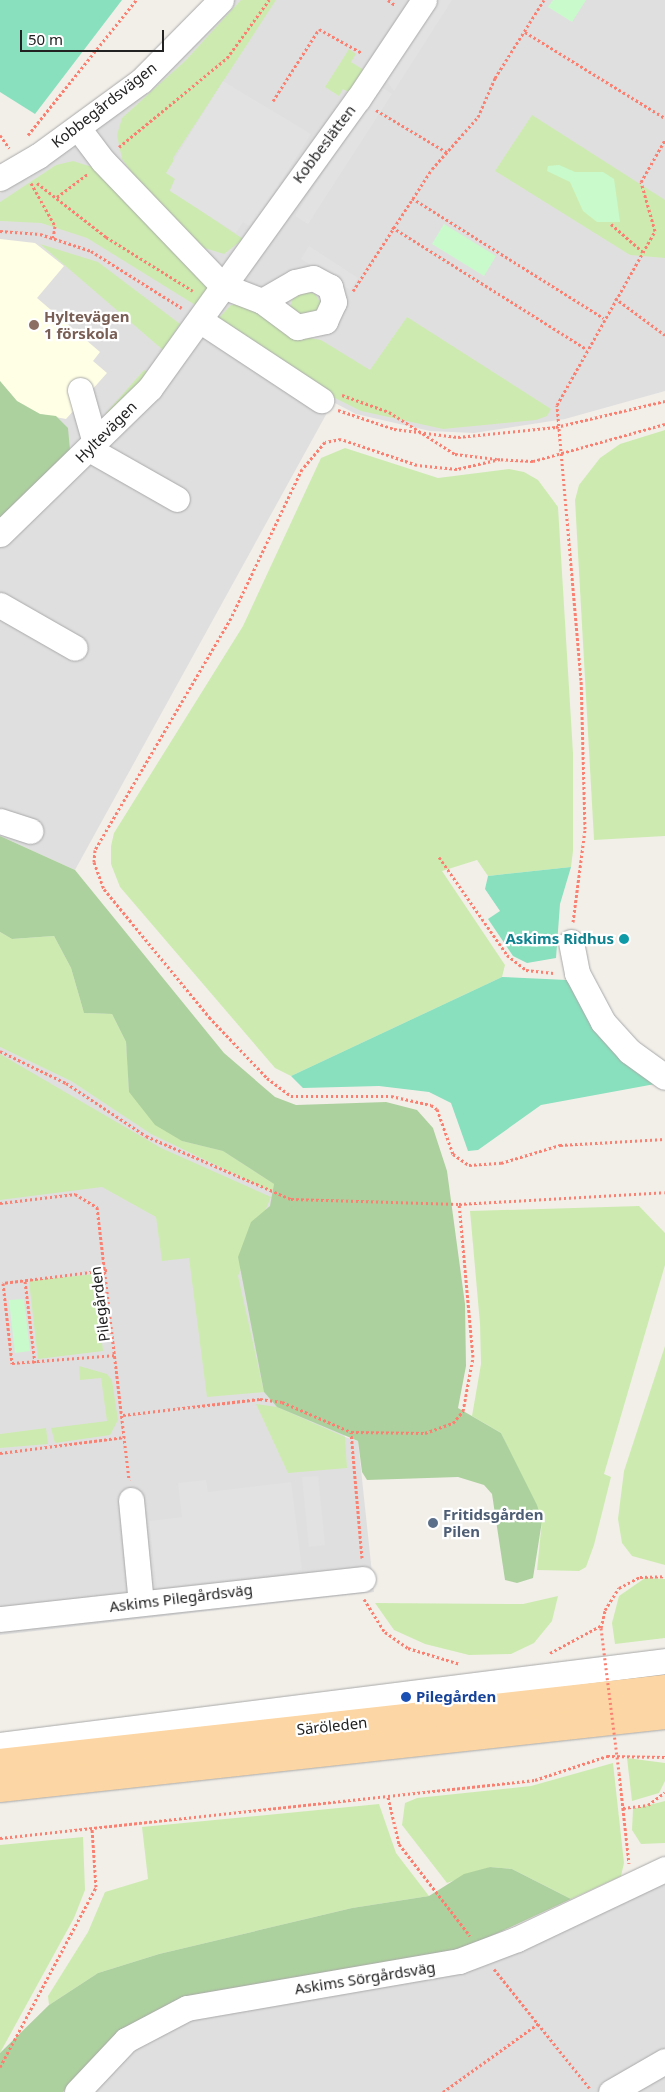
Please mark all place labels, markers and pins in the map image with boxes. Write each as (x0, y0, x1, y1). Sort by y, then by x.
place label: Hyltevägen 1 förskola (44, 307, 129, 342)
marker: Hyltevägen 1 förskola (28, 319, 40, 331)
place label: Askims Ridhus (505, 930, 614, 948)
marker: Askims Ridhus (618, 933, 630, 945)
place label: Fritidsgården Pilen (443, 1505, 543, 1540)
marker: Fritidsgården Pilen (427, 1517, 439, 1529)
place label: Pilegården (416, 1688, 496, 1706)
marker: Pilegården (400, 1691, 412, 1703)

